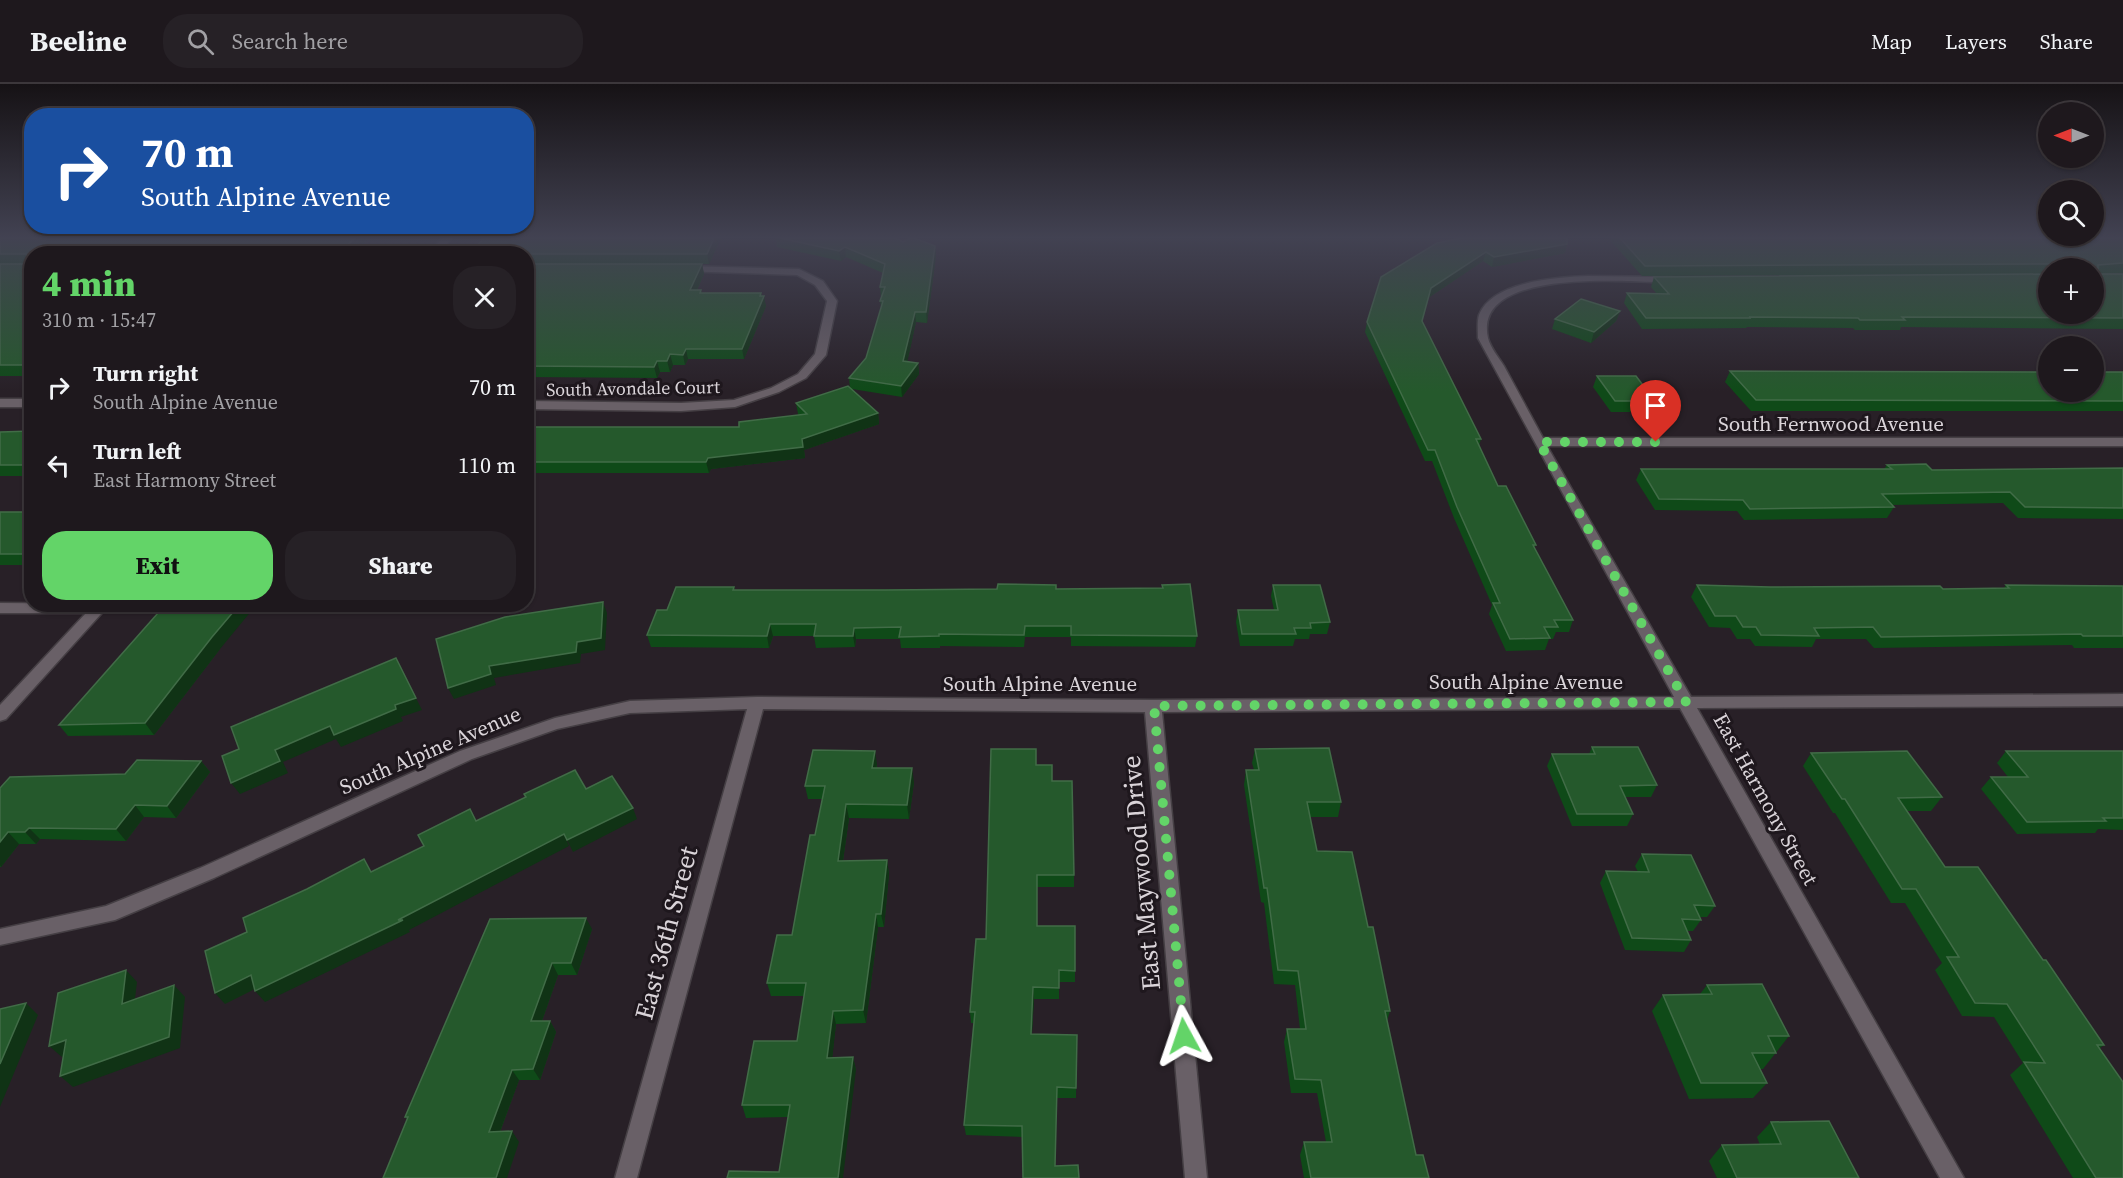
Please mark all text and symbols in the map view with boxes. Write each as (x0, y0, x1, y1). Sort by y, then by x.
search box (163, 14, 583, 68)
text: Beeline (30, 22, 127, 60)
icon: search (184, 25, 217, 58)
text: Search here (232, 26, 348, 56)
text: Map (1871, 27, 1912, 56)
text: Layers (1945, 27, 2007, 56)
text: Share (2040, 27, 2093, 56)
north arrow (2038, 102, 2104, 168)
map controls (2038, 102, 2104, 402)
text: 70 m (141, 123, 234, 181)
icon: right (42, 132, 120, 210)
text: South Alpine Avenue (141, 178, 391, 215)
button: search (2038, 180, 2104, 246)
button: + (2038, 258, 2104, 324)
text: 4 min (42, 259, 136, 308)
button: close (453, 266, 516, 329)
text: 310 m · 15:47 (42, 306, 156, 334)
button: − (2038, 336, 2104, 402)
text: Turn right (93, 358, 198, 388)
icon: right (42, 371, 75, 404)
text: 70 m (469, 372, 516, 402)
street label: South Avondale Court (546, 374, 720, 402)
pin (1630, 380, 1681, 442)
text: South Alpine Avenue (93, 388, 278, 416)
icon: arrive (1639, 389, 1672, 422)
street label: South Fernwood Avenue (1718, 409, 1944, 438)
text: Turn left (93, 436, 181, 466)
icon: left (42, 449, 75, 482)
text: 110 m (458, 450, 516, 480)
text: East Harmony Street (93, 466, 276, 494)
button: Exit (42, 531, 273, 600)
button: Share (285, 531, 516, 600)
street label: South Alpine Avenue (1429, 667, 1623, 696)
street label: South Alpine Avenue (943, 669, 1137, 698)
street label: South Alpine Avenue (335, 699, 525, 801)
street label: East Harmony Street (1707, 708, 1825, 890)
street label: East Maywood Drive (1113, 754, 1169, 992)
street label: East 36th Street (626, 842, 707, 1024)
position arrow (1152, 1004, 1216, 1068)

